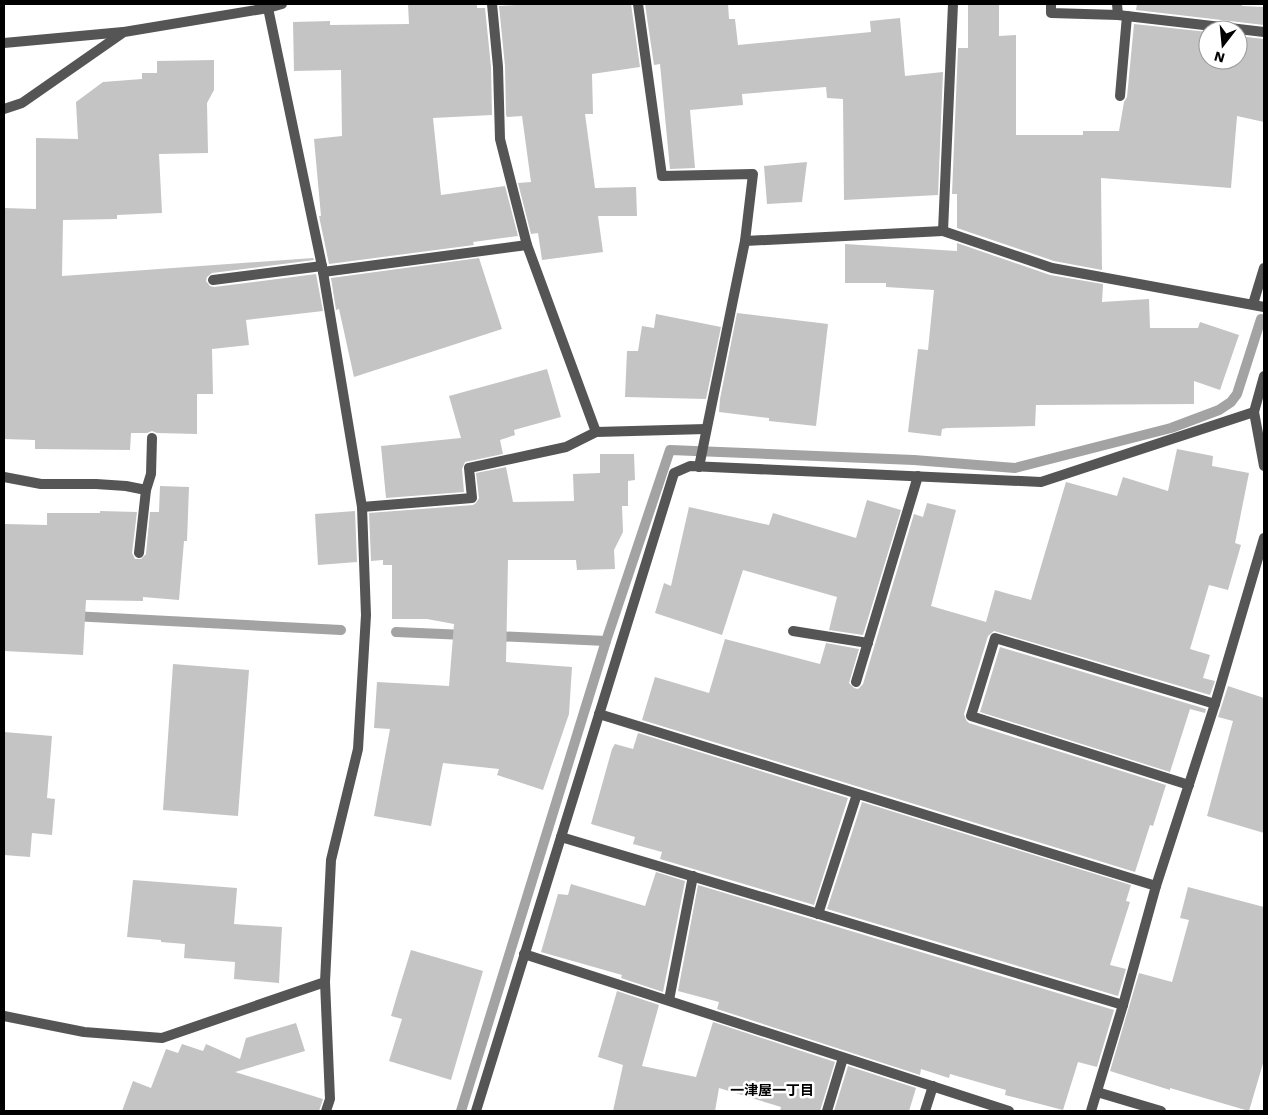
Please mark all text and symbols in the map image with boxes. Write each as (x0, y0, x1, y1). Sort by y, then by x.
north arrow (1198, 20, 1248, 70)
text: N (1212, 48, 1227, 67)
district label: 一津屋一丁目 (730, 1082, 814, 1098)

